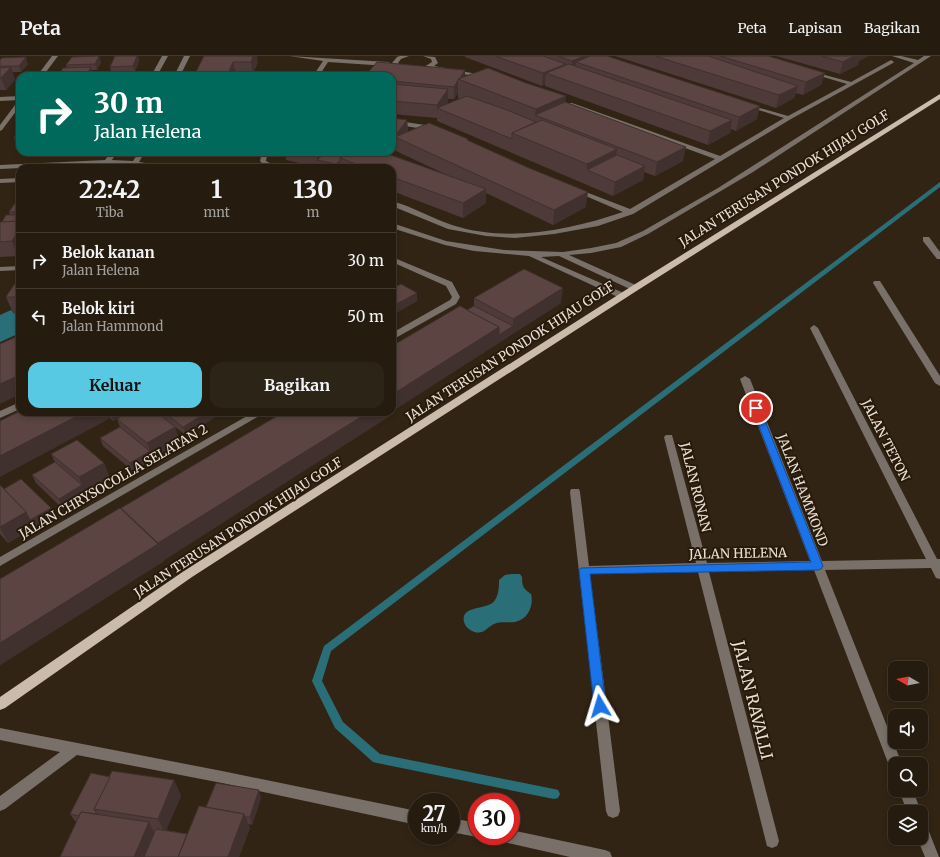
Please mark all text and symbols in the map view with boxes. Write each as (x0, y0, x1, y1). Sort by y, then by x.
text: Peta (20, 16, 61, 40)
text: Peta (737, 19, 767, 37)
text: Lapisan (789, 19, 842, 37)
text: Bagikan (864, 19, 920, 37)
text: 30 m (94, 85, 163, 121)
icon: right (28, 88, 80, 140)
street label: JALAN TERUSAN PONDOK HIJAU GOLF (675, 106, 893, 251)
text: Jalan Helena (94, 120, 201, 143)
text: 22:42 (79, 174, 140, 205)
text: 1 (211, 174, 222, 205)
text: 130 (293, 174, 333, 205)
text: Tiba (96, 204, 124, 221)
text: mnt (203, 204, 230, 221)
text: m (306, 204, 319, 221)
text: Belok kanan (62, 243, 155, 262)
icon: right (28, 250, 50, 272)
text: 30 m (347, 251, 384, 270)
text: Jalan Helena (62, 262, 140, 279)
street label: JALAN TERUSAN PONDOK HIJAU GOLF (402, 278, 618, 426)
text: Belok kiri (62, 299, 135, 318)
icon: left (28, 306, 50, 328)
text: 50 m (347, 307, 384, 326)
text: Jalan Hammond (62, 318, 163, 335)
button: Keluar (28, 362, 202, 408)
button: Bagikan (210, 362, 384, 408)
pin (739, 391, 773, 425)
street label: JALAN TETON (857, 395, 914, 484)
icon: arrive (745, 397, 767, 419)
street label: JALAN CHRYSOCOLLA SELATAN 2 (15, 420, 211, 543)
street label: JALAN HAMMOND (773, 431, 832, 549)
street label: JALAN RONAN (676, 440, 715, 534)
street label: JALAN TERUSAN PONDOK HIJAU GOLF (130, 454, 346, 602)
street label: JALAN HELENA (688, 544, 788, 563)
street label: JALAN RAVALLI (728, 638, 777, 762)
north arrow (888, 661, 928, 701)
map controls (888, 661, 928, 845)
position arrow (579, 685, 621, 727)
button: sound (888, 709, 928, 749)
button: search (888, 757, 928, 797)
speed limit sign: 30 (468, 793, 520, 845)
text: 27 (422, 801, 446, 826)
button: layers (888, 805, 928, 845)
text: km/h (421, 822, 447, 835)

